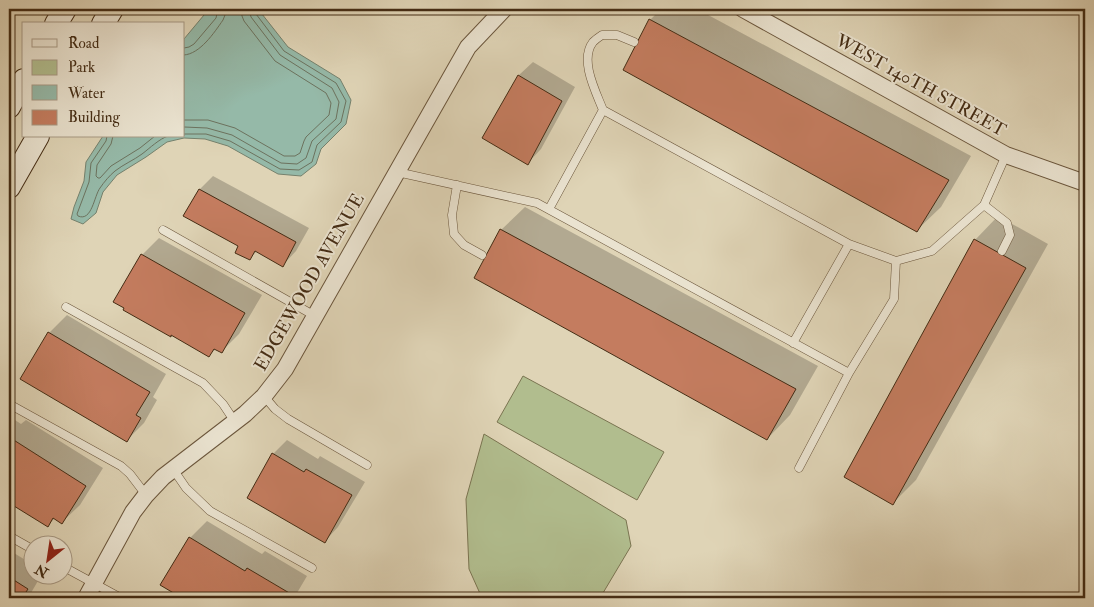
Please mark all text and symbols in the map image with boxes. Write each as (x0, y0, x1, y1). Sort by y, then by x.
legend (22, 22, 185, 138)
street label: WEST 140TH STREET (831, 29, 1011, 142)
text: Road (68, 34, 100, 53)
text: Park (68, 58, 95, 77)
text: Water (67, 84, 105, 103)
text: Building (68, 108, 120, 127)
street label: EDGEWOOD AVENUE (249, 189, 370, 375)
north arrow (22, 534, 72, 584)
text: N (32, 560, 52, 582)

